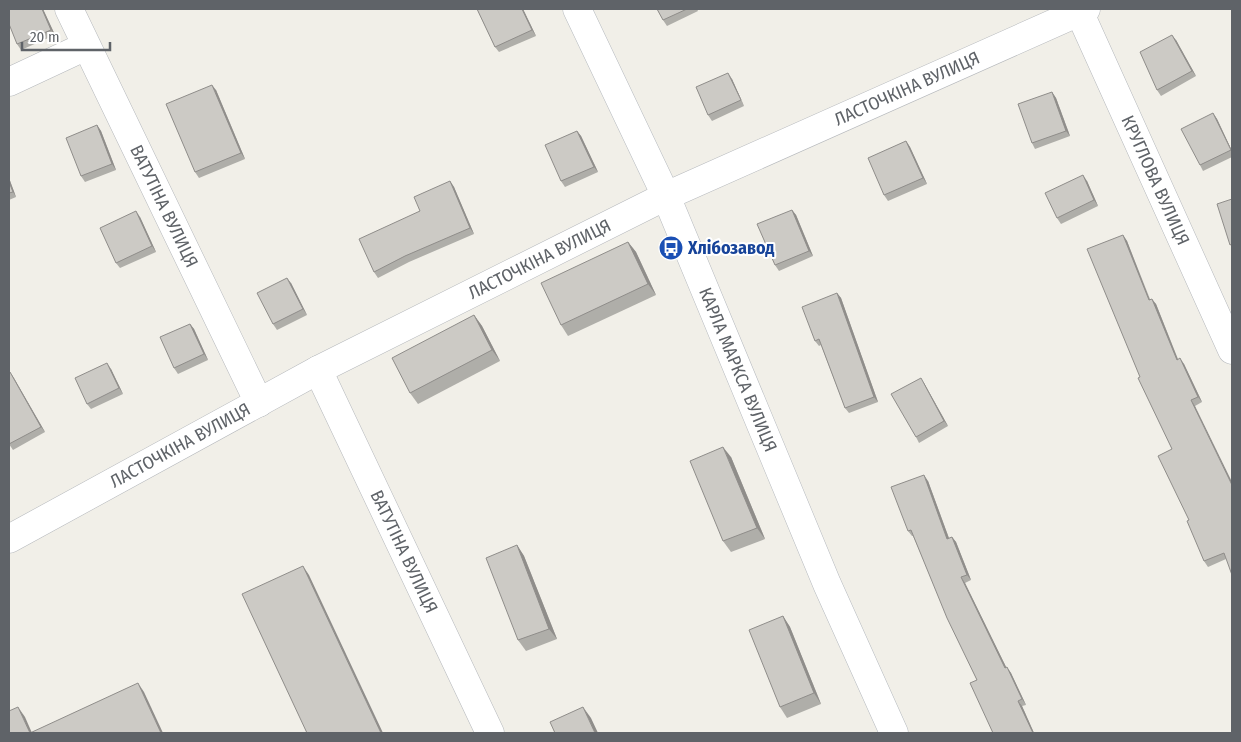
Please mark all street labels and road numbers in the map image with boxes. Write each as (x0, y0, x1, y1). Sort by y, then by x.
street label: ЛАСТОЧКІНА ВУЛИЦЯ (831, 47, 983, 131)
street label: КРУГЛОВА ВУЛИЦЯ (1117, 112, 1194, 249)
street label: ВАТУТІНА ВУЛИЦЯ (125, 141, 203, 271)
street label: ЛАСТОЧКІНА ВУЛИЦЯ (465, 214, 615, 304)
street label: КАРЛА МАРКСА ВУЛИЦЯ (694, 284, 782, 455)
street label: ЛАСТОЧКІНА ВУЛИЦЯ (106, 398, 254, 493)
street label: ВАТУТІНА ВУЛИЦЯ (366, 487, 443, 617)

